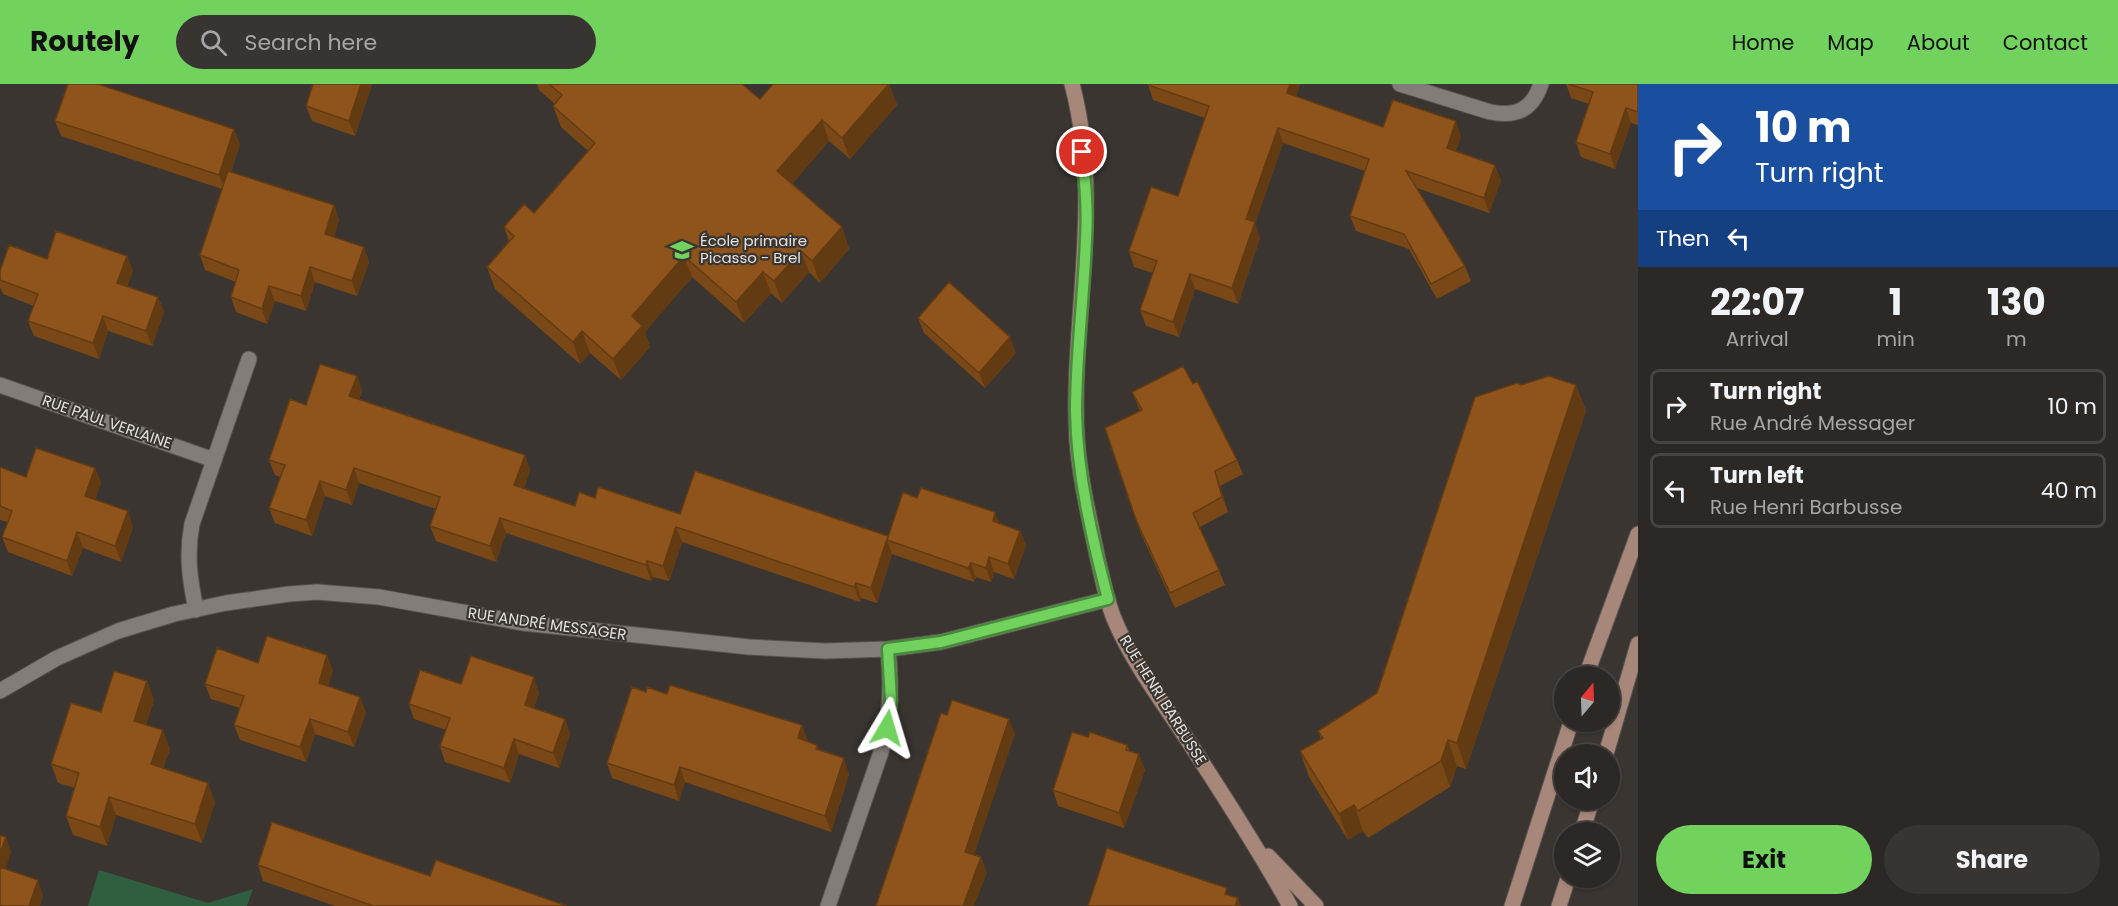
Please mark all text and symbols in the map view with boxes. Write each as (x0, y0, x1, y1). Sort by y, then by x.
search box (176, 15, 596, 69)
text: Routely (30, 22, 140, 61)
icon: search (197, 26, 230, 59)
text: Search here (245, 27, 377, 58)
text: Home (1732, 28, 1794, 57)
text: Map (1827, 28, 1874, 57)
text: About (1907, 28, 1970, 57)
text: Contact (2003, 28, 2088, 57)
text: 10 m (1755, 98, 1852, 157)
icon: right (1656, 108, 1734, 186)
pin (1056, 126, 1107, 177)
icon: arrive (1065, 135, 1098, 168)
text: Turn right (1755, 154, 1884, 191)
icon: left (1722, 222, 1755, 255)
text: Then (1656, 223, 1710, 254)
place label: École primaire Picasso - Brel (700, 230, 807, 268)
school or university icon: École primaire Picasso - Brel (669, 237, 695, 263)
text: 22:07 (1710, 277, 1804, 328)
text: 1 (1889, 277, 1902, 328)
text: 130 (1987, 277, 2046, 328)
text: Arrival (1726, 325, 1789, 353)
text: min (1876, 325, 1915, 353)
text: m (2006, 325, 2027, 353)
text: Turn right (1710, 376, 1821, 407)
street label: RUE PAUL VERLAINE (40, 389, 175, 454)
icon: right (1659, 390, 1692, 423)
text: 10 m (2048, 391, 2097, 422)
text: Rue André Messager (1710, 409, 1915, 437)
text: Turn left (1710, 460, 1804, 491)
icon: left (1659, 474, 1692, 507)
text: 40 m (2041, 475, 2097, 506)
text: Rue Henri Barbusse (1710, 493, 1902, 521)
street label: RUE ANDRÉ MESSAGER (466, 602, 628, 645)
street label: RUE HENRI BARBUSSE (1115, 631, 1212, 769)
north arrow (1554, 666, 1620, 732)
map controls (1554, 666, 1620, 888)
position arrow (855, 696, 919, 760)
button: sound (1554, 744, 1620, 810)
button: layers (1554, 822, 1620, 888)
button: Exit (1656, 825, 1872, 894)
button: Share (1884, 825, 2100, 894)

